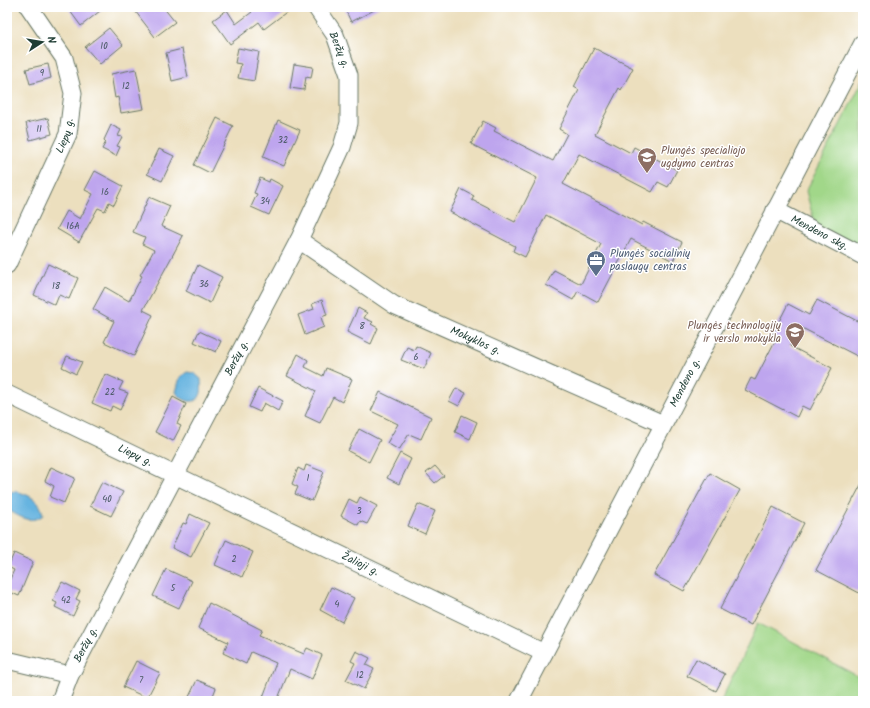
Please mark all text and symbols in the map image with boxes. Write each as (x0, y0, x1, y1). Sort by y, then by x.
north arrow (22, 22, 62, 62)
street label: Beržų g. (324, 29, 354, 71)
text: N (41, 35, 60, 45)
house number: 10 (100, 39, 108, 54)
house number: 9 (40, 66, 45, 81)
house number: 12 (122, 79, 130, 94)
street label: Liepų g. (51, 117, 79, 157)
house number: 11 (36, 122, 42, 137)
house number: 32 (278, 133, 288, 148)
place label: Plungės specialiojo ugdymo centras (661, 142, 746, 173)
school or university icon: Plungės specialiojo ugdymo centras (636, 146, 658, 174)
house number: 16 (101, 185, 109, 200)
house number: 34 (260, 194, 270, 209)
street label: Mendeno skg. (787, 211, 851, 256)
house number: 16A (66, 219, 80, 234)
place label: Plungės socialinių paslaugų centras (609, 245, 691, 276)
office icon: Plungės socialinių paslaugų centras (585, 249, 607, 277)
house number: 36 (199, 277, 209, 292)
house number: 18 (52, 279, 61, 294)
place label: Plungės technologijų ir verslo mokykla (688, 317, 782, 348)
house number: 8 (359, 319, 365, 334)
school or university icon: Plungės technologijų ir verslo mokykla (784, 321, 806, 349)
street label: Mokyklos g. (447, 322, 504, 360)
street label: Beržų g. (220, 337, 254, 379)
house number: 6 (413, 350, 419, 365)
street label: Mendeno g. (665, 355, 706, 411)
house number: 22 (105, 385, 115, 400)
street label: Liepų g. (115, 440, 155, 472)
house number: 1 (307, 471, 310, 486)
house number: 40 (102, 492, 112, 507)
house number: 3 (356, 504, 362, 519)
street label: Žalioji g. (338, 547, 382, 581)
house number: 2 (231, 552, 237, 567)
house number: 5 (171, 581, 177, 596)
house number: 42 (61, 593, 71, 608)
house number: 4 (335, 597, 340, 612)
street label: Beržų g. (69, 624, 103, 666)
house number: 12 (356, 668, 364, 683)
house number: 7 (139, 673, 144, 688)

